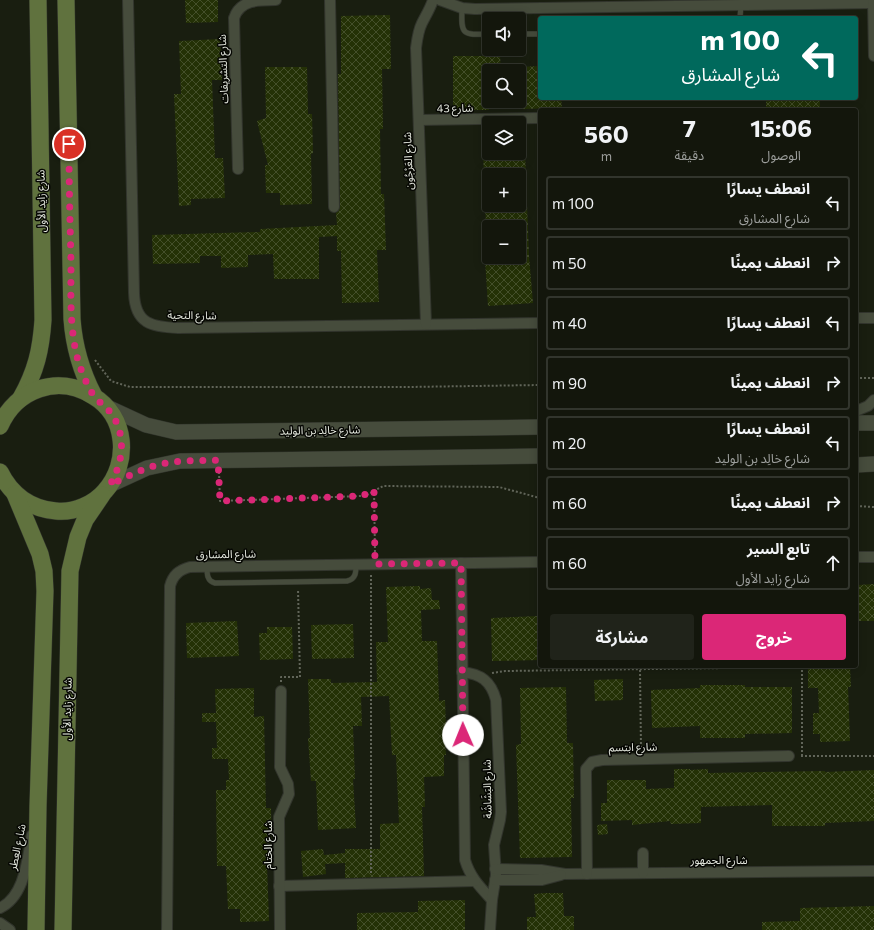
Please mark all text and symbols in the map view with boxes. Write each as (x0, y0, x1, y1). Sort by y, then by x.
map controls (482, 12, 526, 264)
button: sound (482, 12, 526, 56)
text: 100 m (700, 22, 780, 56)
icon: left (794, 32, 846, 84)
street label: شارع التشريفات (215, 34, 232, 104)
text: شارع المشارق (682, 63, 780, 85)
button: search (482, 64, 526, 108)
street label: شارع 43 (437, 101, 474, 116)
text: 7 (683, 113, 696, 142)
text: 15:06 (750, 113, 812, 142)
button: layers (482, 116, 526, 160)
text: 560 (584, 119, 629, 148)
pin (52, 127, 86, 161)
street label: شارع العَرْجُون (400, 131, 417, 190)
icon: arrive (58, 133, 80, 155)
text: دقيقة (675, 147, 704, 163)
text: الوصول (761, 147, 801, 163)
text: m (601, 148, 612, 164)
button: + (482, 168, 526, 212)
street label: شارع زايد الأول (33, 169, 50, 233)
text: انعطف يسارًا (727, 179, 810, 197)
icon: left (822, 192, 844, 214)
text: 100 m (552, 194, 594, 212)
text: شارع المشارق (739, 210, 810, 226)
button: − (482, 220, 526, 264)
icon: right (822, 252, 844, 274)
text: انعطف يمينًا (730, 253, 810, 271)
text: 50 m (552, 254, 586, 272)
street label: شارع التحية (167, 308, 217, 323)
icon: left (822, 312, 844, 334)
text: انعطف يسارًا (727, 313, 810, 331)
text: 40 m (552, 314, 587, 332)
icon: right (822, 372, 844, 394)
text: انعطف يمينًا (730, 373, 810, 391)
text: 90 m (552, 374, 587, 392)
text: انعطف يسارًا (727, 419, 810, 437)
street label: شارع خالِد بن الوليد (280, 422, 361, 439)
icon: left (822, 432, 844, 454)
text: 20 m (552, 434, 586, 452)
text: شارع خالِد بن الوليد (715, 450, 810, 466)
icon: right (822, 492, 844, 514)
text: انعطف يمينًا (730, 493, 810, 511)
text: 60 m (552, 494, 587, 512)
text: تابع السير (747, 539, 810, 557)
street label: شارع المشارق (196, 546, 257, 563)
icon: ahead (822, 552, 844, 574)
text: 60 m (552, 554, 587, 572)
text: شارع زايد الأول (736, 570, 810, 586)
button: مشاركة (550, 614, 694, 660)
button: خروج (702, 614, 846, 660)
street label: شارع زايد الأول (59, 677, 76, 741)
position arrow (442, 714, 484, 756)
street label: شارع ابتسم (608, 740, 658, 756)
street label: شارع البَشَاشَة (479, 759, 496, 819)
street label: شارع الختام (261, 820, 276, 869)
street label: شارع العِطر (5, 822, 30, 873)
street label: شارع الجمهور (689, 853, 748, 868)

